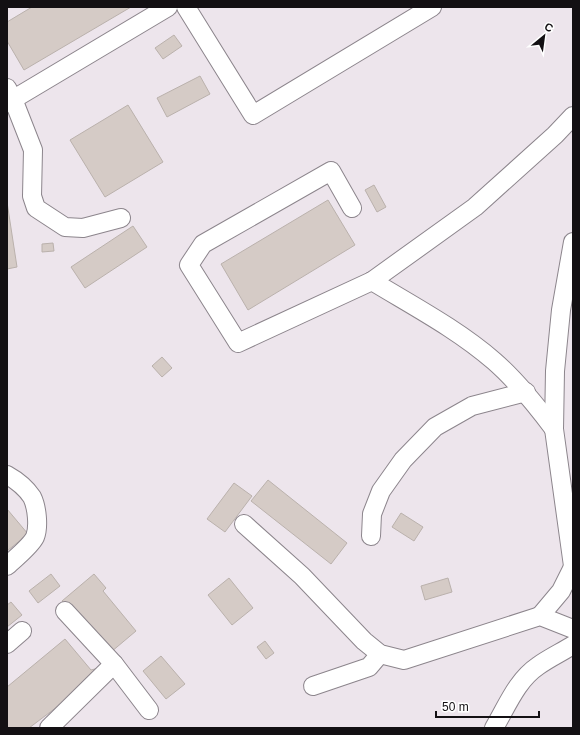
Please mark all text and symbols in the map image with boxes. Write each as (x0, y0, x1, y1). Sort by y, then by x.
north arrow (524, 16, 564, 56)
text: С (542, 20, 555, 34)
scale bar (436, 693, 539, 719)
text: 50 m (442, 700, 469, 714)

